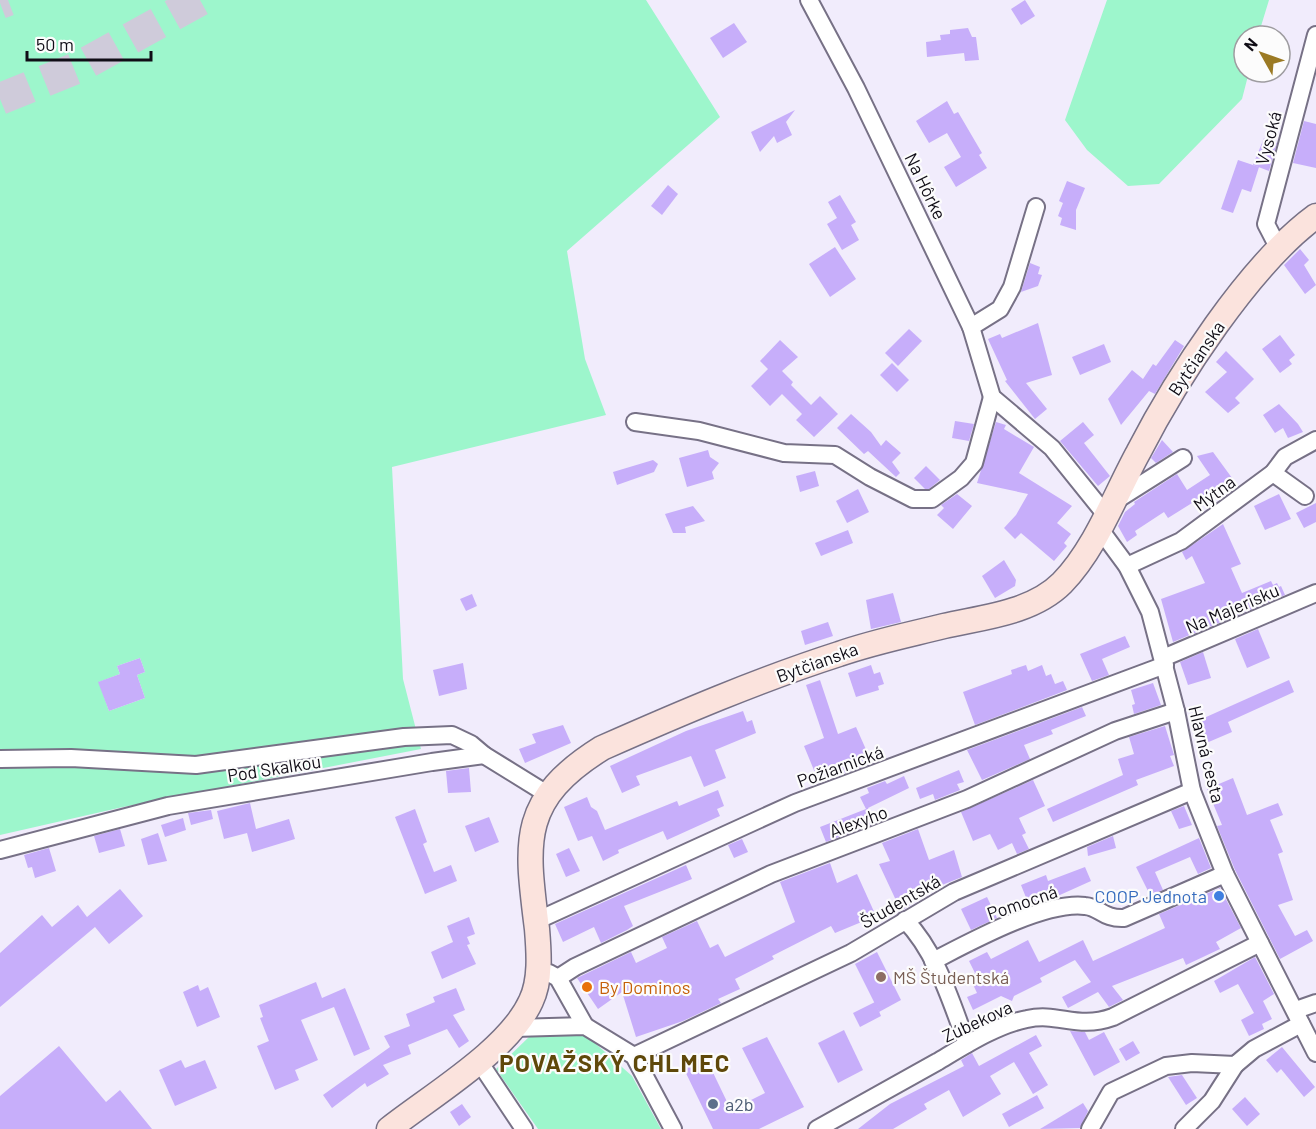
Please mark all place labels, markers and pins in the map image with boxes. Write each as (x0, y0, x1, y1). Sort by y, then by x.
place label: COOP Jednota (1095, 885, 1207, 907)
marker: COOP Jednota (1212, 889, 1226, 903)
place label: MŠ Študentská (893, 966, 1009, 988)
marker: MŠ Študentská (874, 970, 888, 984)
place label: By Dominos (599, 976, 691, 998)
marker: By Dominos (580, 980, 594, 994)
place label: a2b (725, 1093, 754, 1115)
marker: a2b (706, 1097, 720, 1111)

